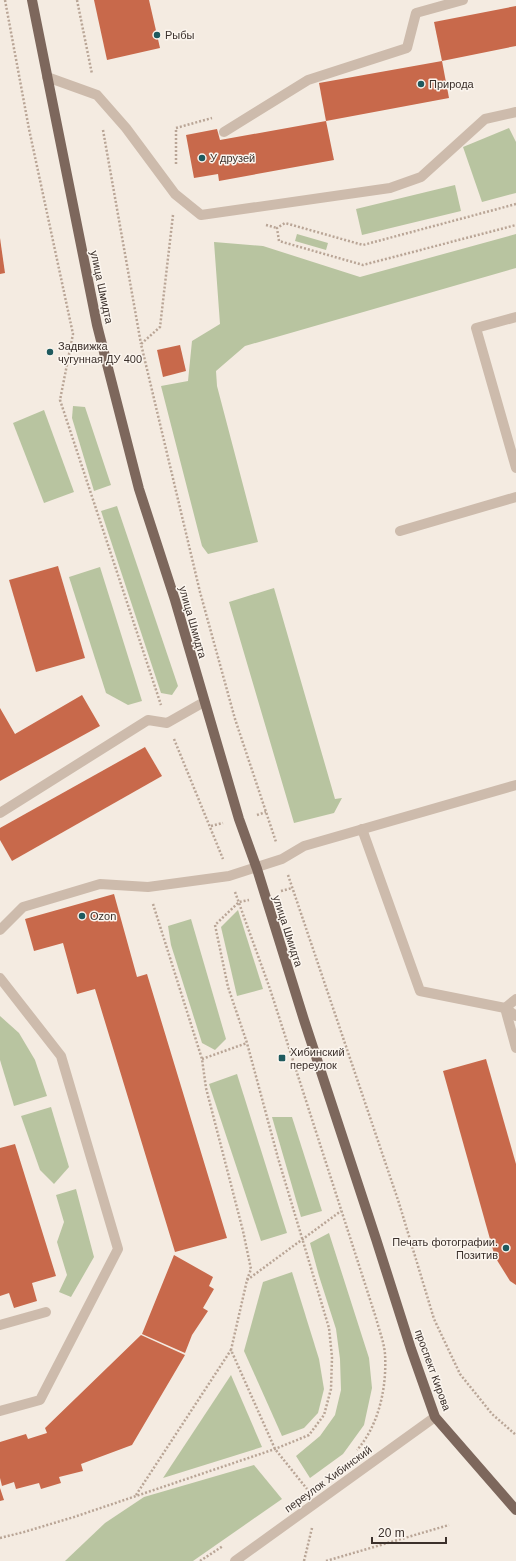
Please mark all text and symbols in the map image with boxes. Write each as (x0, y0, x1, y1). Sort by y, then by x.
place label: Рыбы (165, 29, 195, 41)
marker: Рыбы (152, 30, 162, 40)
place label: Природа (429, 78, 475, 90)
marker: Природа (416, 79, 426, 89)
place label: У друзей (210, 152, 255, 164)
marker: У друзей (197, 153, 207, 163)
street label: улица Шмидта (88, 249, 116, 326)
place label: Задвижка чугунная ДУ 400 (58, 340, 142, 365)
marker: Задвижка чугунная ДУ 400 (45, 347, 55, 357)
street label: улица Шмидта (177, 585, 209, 660)
street label: улица Шмидта (271, 894, 305, 969)
place label: Ozon (90, 910, 116, 922)
marker: Ozon (77, 911, 87, 921)
place label: Хибинский переулок (290, 1046, 345, 1071)
marker: Хибинский переулок (277, 1053, 287, 1063)
place label: Печать фотографии. Позитив (392, 1236, 498, 1261)
marker: Печать фотографии. Позитив (501, 1243, 511, 1253)
street label: проспект Кирова (413, 1328, 454, 1413)
street label: переулок Хибинский (282, 1443, 374, 1515)
scale bar (372, 1519, 446, 1545)
text: 20 m (378, 1526, 405, 1540)

